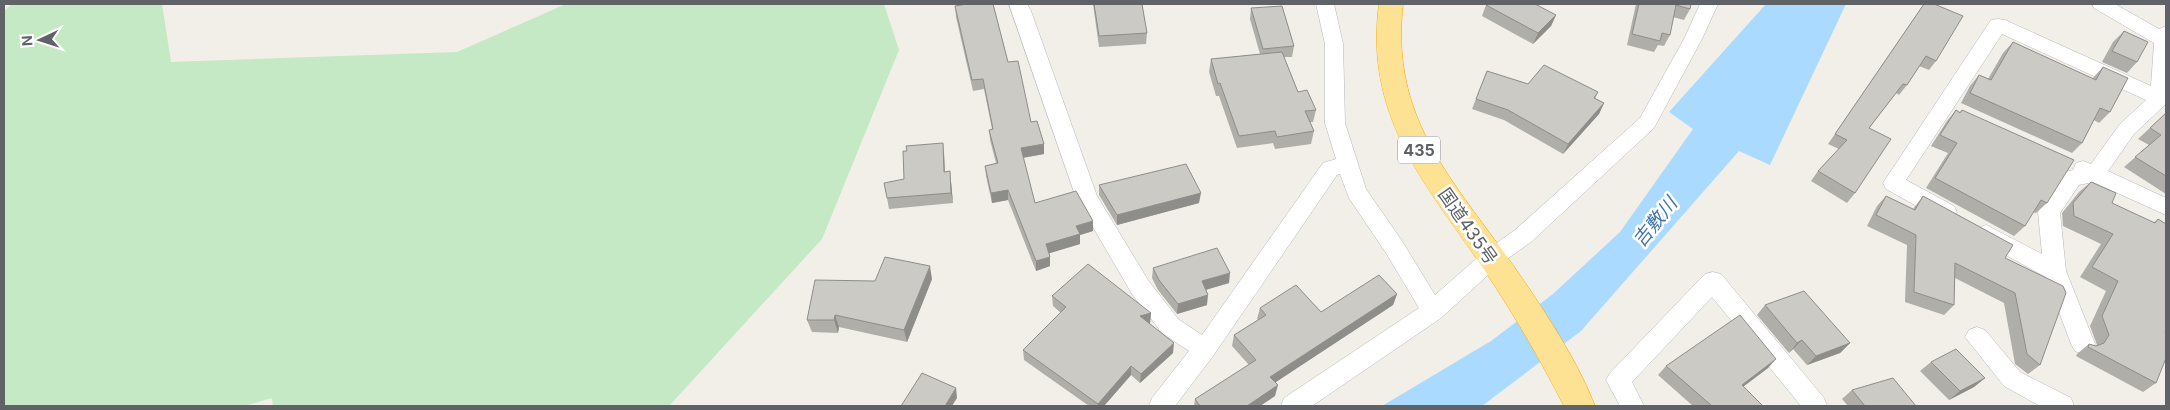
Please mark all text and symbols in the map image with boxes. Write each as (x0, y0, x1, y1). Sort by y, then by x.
north arrow (15, 15, 65, 65)
text: N (18, 35, 35, 47)
road number: 435 (1398, 136, 1440, 164)
street label: 国道435号 (1434, 184, 1502, 268)
water label: 吉敷川 (1628, 191, 1683, 251)

